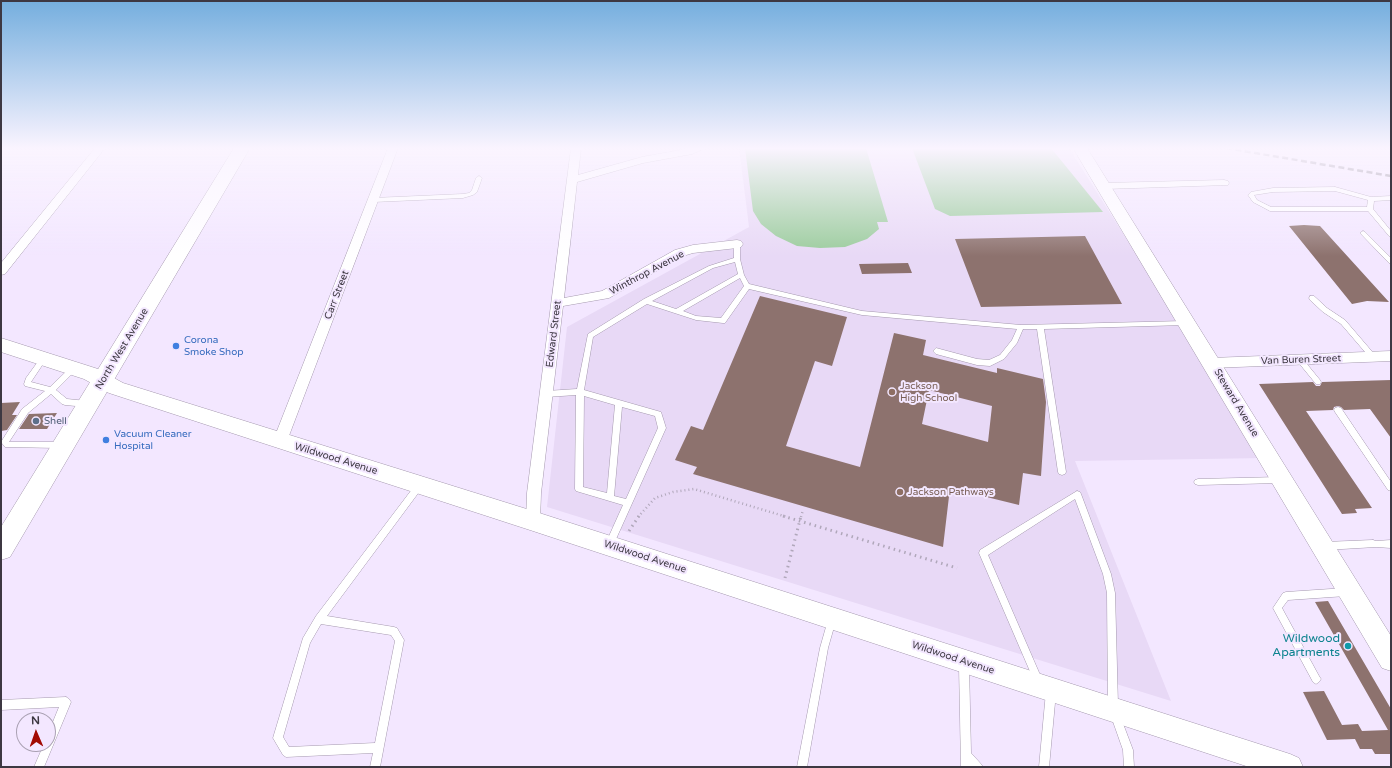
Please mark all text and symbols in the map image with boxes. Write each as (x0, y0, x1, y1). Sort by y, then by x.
street label: Winthrop Avenue (608, 248, 686, 298)
street label: Carr Street (322, 269, 352, 321)
street label: Edward Street (544, 300, 564, 368)
street label: North West Avenue (93, 306, 151, 392)
place label: Corona Smoke Shop (184, 334, 244, 358)
marker: Corona Smoke Shop (171, 341, 181, 351)
street label: Van Buren Street (1261, 353, 1341, 367)
street label: Steward Avenue (1211, 367, 1261, 439)
place label: Jackson High School (900, 380, 957, 404)
marker: Jackson High School (887, 387, 897, 397)
place label: Shell (44, 415, 67, 427)
marker: Shell (31, 416, 41, 426)
place label: Vacuum Cleaner Hospital (114, 428, 192, 452)
marker: Vacuum Cleaner Hospital (101, 435, 111, 445)
street label: Wildwood Avenue (293, 441, 379, 477)
place label: Jackson Pathways (908, 486, 994, 498)
marker: Jackson Pathways (895, 487, 905, 497)
street label: Wildwood Avenue (602, 538, 688, 576)
place label: Wildwood Apartments (1272, 632, 1340, 660)
street label: Wildwood Avenue (910, 639, 996, 677)
marker: Wildwood Apartments (1343, 641, 1353, 651)
north arrow (16, 712, 56, 752)
text: N (31, 714, 40, 727)

